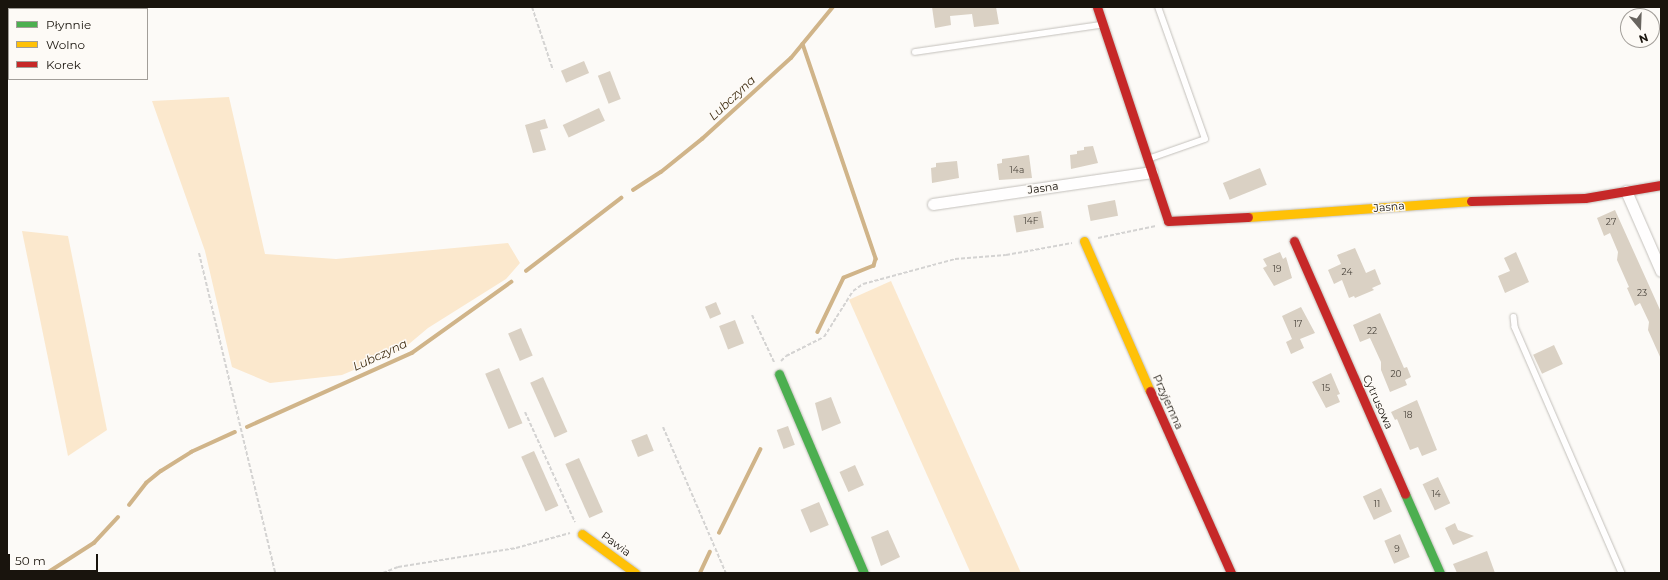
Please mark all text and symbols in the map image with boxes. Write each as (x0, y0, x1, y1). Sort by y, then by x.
legend (8, 8, 148, 80)
north arrow (1620, 8, 1660, 48)
text: Płynnie (46, 17, 91, 32)
text: N (1637, 30, 1650, 46)
text: Wolno (46, 37, 85, 52)
text: Korek (46, 57, 81, 72)
water label: Lubczyna (706, 73, 758, 123)
house number: 14a (1010, 165, 1024, 175)
street label: Jasna (1027, 179, 1059, 197)
street label: Jasna (1373, 199, 1405, 215)
house number: 14F (1024, 216, 1038, 226)
house number: 27 (1606, 217, 1616, 227)
house number: 19 (1273, 264, 1281, 274)
house number: 24 (1342, 267, 1352, 277)
house number: 23 (1637, 288, 1647, 298)
house number: 17 (1294, 319, 1302, 329)
house number: 22 (1367, 326, 1377, 336)
water label: Lubczyna (350, 336, 410, 374)
house number: 20 (1390, 369, 1402, 379)
street label: Przyjemna (1150, 373, 1186, 431)
street label: Cytrusowa (1360, 373, 1396, 431)
house number: 15 (1322, 383, 1330, 393)
house number: 18 (1404, 410, 1412, 420)
house number: 14 (1431, 489, 1441, 499)
house number: 11 (1374, 499, 1380, 509)
street label: Pawia (599, 529, 633, 559)
house number: 9 (1394, 544, 1400, 554)
scale bar (10, 546, 100, 572)
text: 50 m (15, 553, 46, 568)

